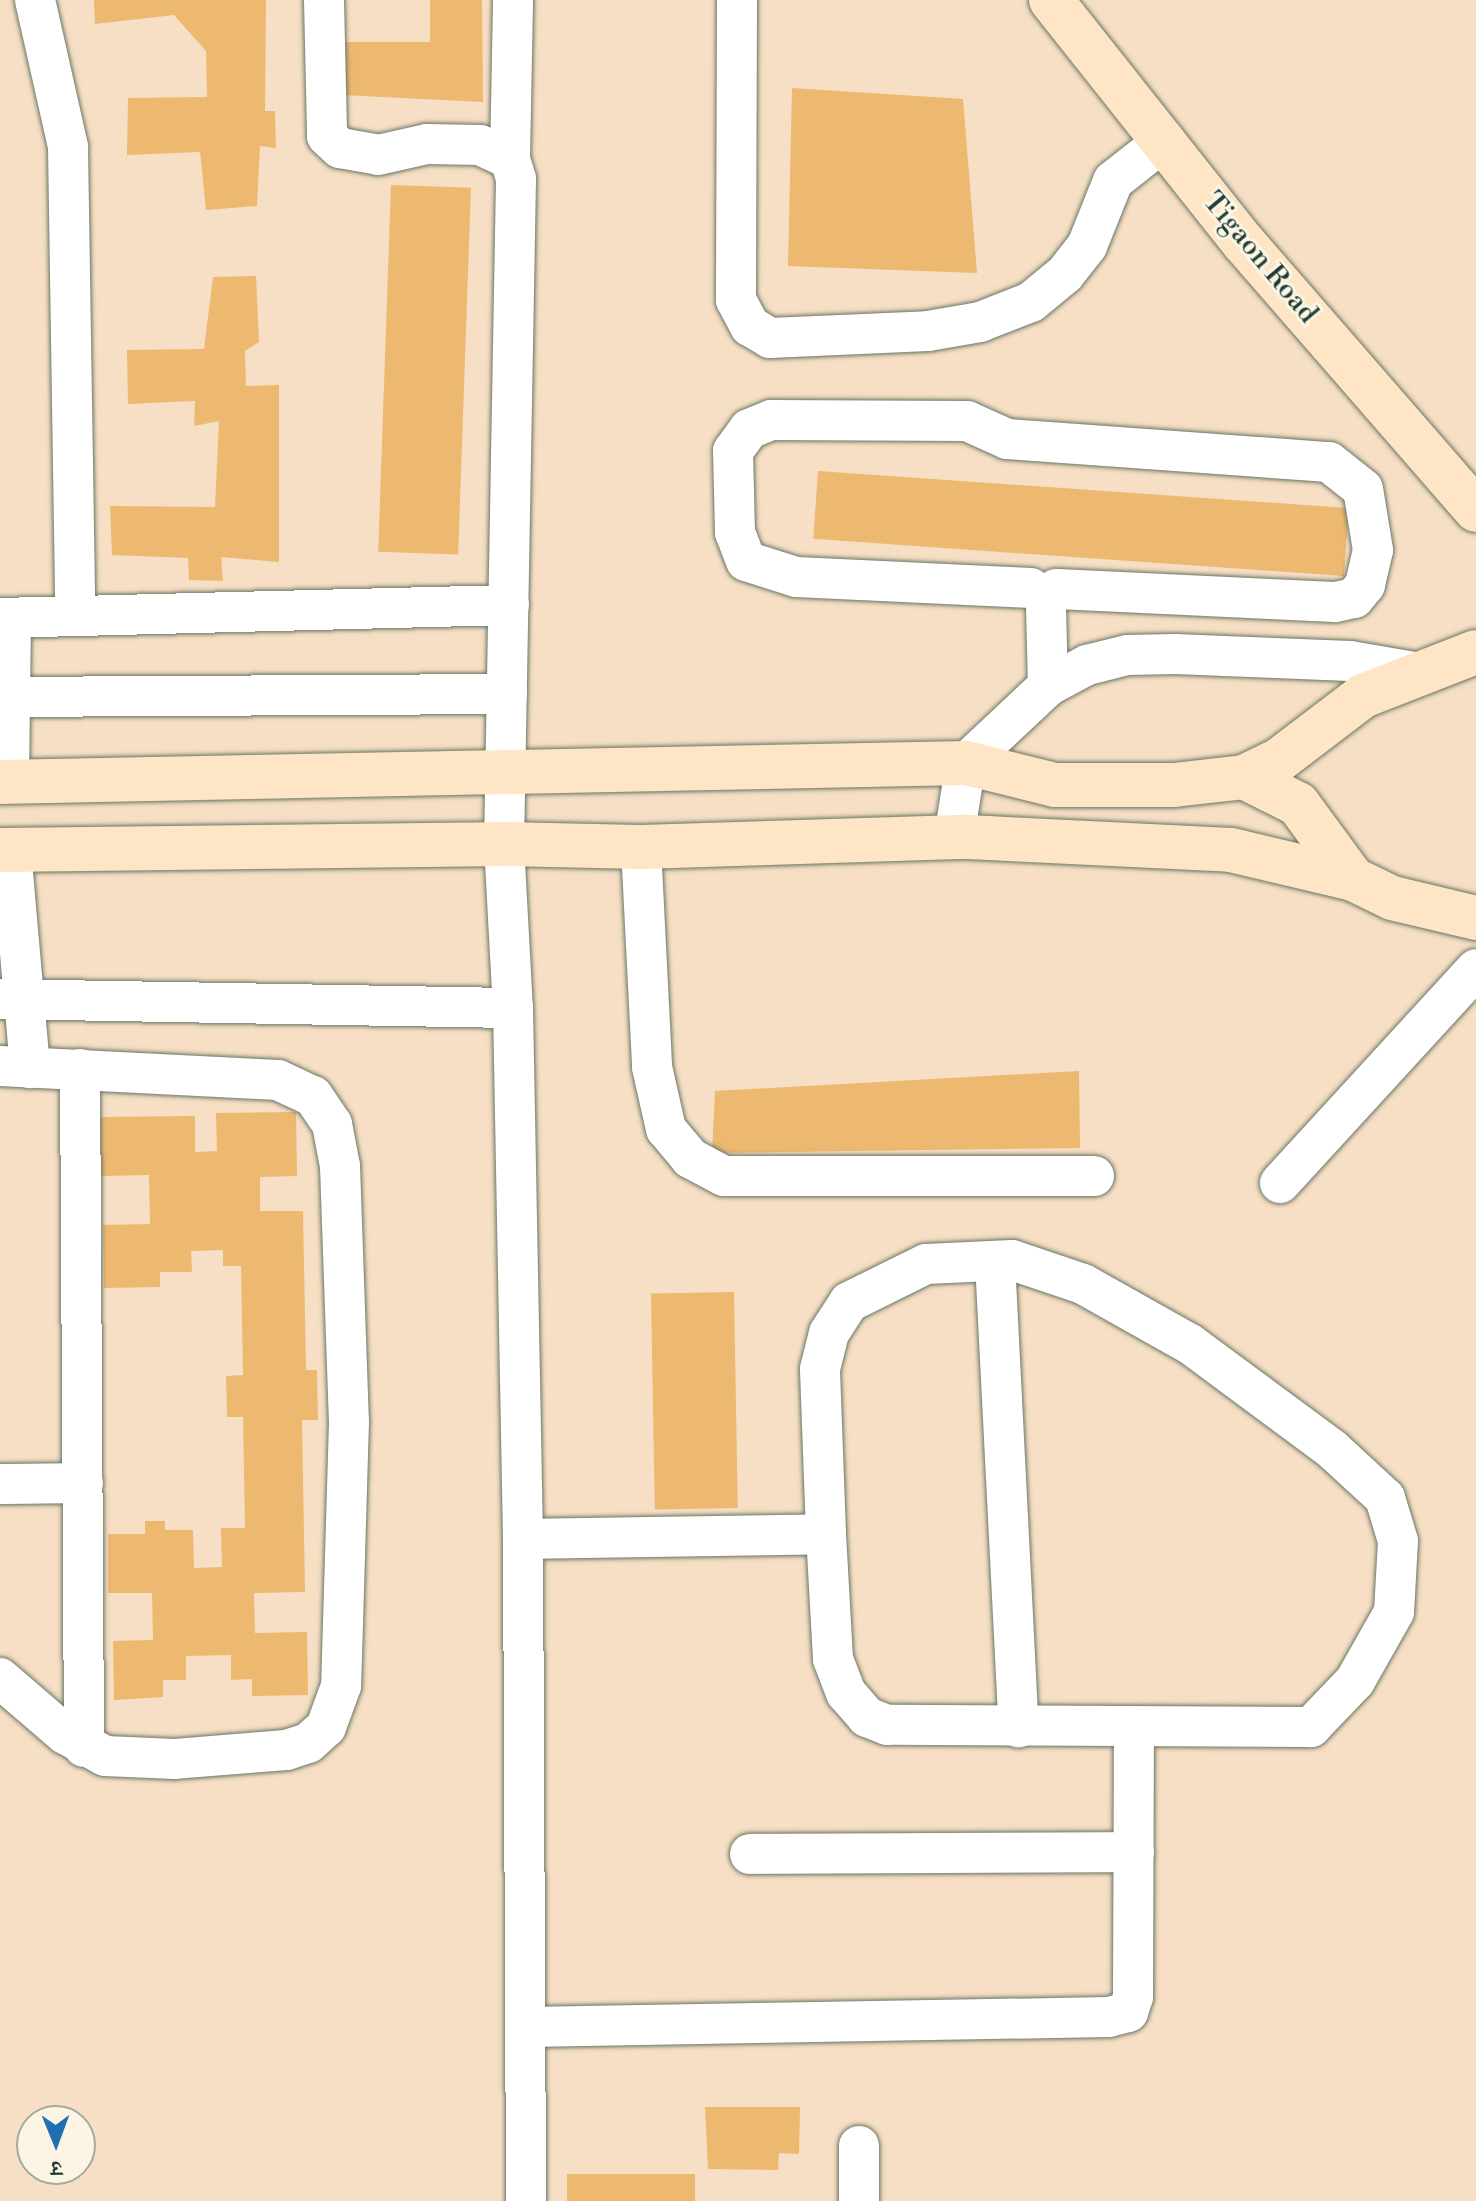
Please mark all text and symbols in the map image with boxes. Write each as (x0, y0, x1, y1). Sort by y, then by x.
street label: Tigaon Road (1196, 186, 1324, 330)
north arrow (16, 2105, 96, 2185)
text: उ (51, 2154, 62, 2181)

